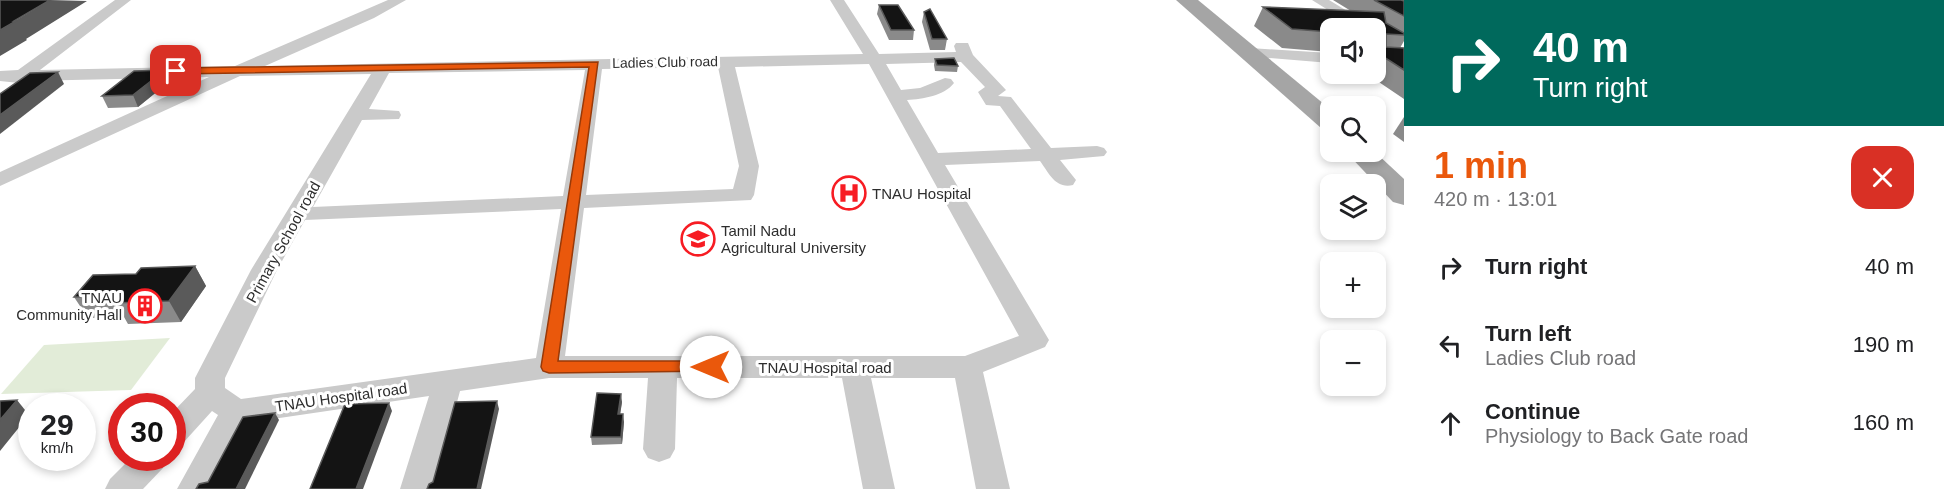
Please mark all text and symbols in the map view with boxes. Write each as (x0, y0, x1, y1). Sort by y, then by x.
map controls (1320, 18, 1386, 396)
button: sound (1320, 18, 1386, 84)
icon: right (1434, 24, 1512, 102)
text: 40 m (1533, 24, 1629, 71)
pin (150, 45, 201, 96)
street label: Ladies Club road (612, 53, 718, 71)
icon: arrive (159, 54, 192, 87)
text: Turn right (1533, 73, 1648, 103)
button: search (1320, 96, 1386, 162)
text: 1 min (1434, 145, 1528, 186)
button: close (1851, 146, 1914, 209)
button: layers (1320, 174, 1386, 240)
hospital icon: TNAU Hospital (831, 175, 867, 211)
street label: Primary School road (243, 178, 323, 306)
place label: TNAU Hospital (872, 185, 971, 202)
text: 420 m · 13:01 (1434, 188, 1557, 210)
school or university icon: Tamil Nadu Agricultural University (680, 221, 716, 257)
place label: Tamil Nadu Agricultural University (721, 222, 867, 256)
icon: right (1434, 251, 1467, 284)
button: + (1320, 252, 1386, 318)
text: Turn right (1485, 254, 1587, 279)
text: 40 m (1865, 254, 1914, 279)
building icon: TNAU Community Hall (127, 288, 163, 324)
place label: TNAU Community Hall (16, 289, 122, 323)
text: Turn left (1485, 321, 1571, 346)
icon: left (1434, 329, 1467, 362)
button: − (1320, 330, 1386, 396)
text: 190 m (1853, 332, 1914, 357)
position arrow (679, 335, 743, 399)
text: Ladies Club road (1485, 347, 1636, 369)
street label: TNAU Hospital road (758, 359, 892, 376)
street label: TNAU Hospital road (274, 379, 408, 415)
speed limit sign: 30 (108, 393, 186, 471)
text: Continue (1485, 399, 1580, 424)
icon: ahead (1434, 407, 1467, 440)
text: 29 (40, 408, 74, 441)
text: 160 m (1853, 410, 1914, 435)
text: Physiology to Back Gate road (1485, 425, 1748, 447)
text: km/h (41, 439, 73, 456)

